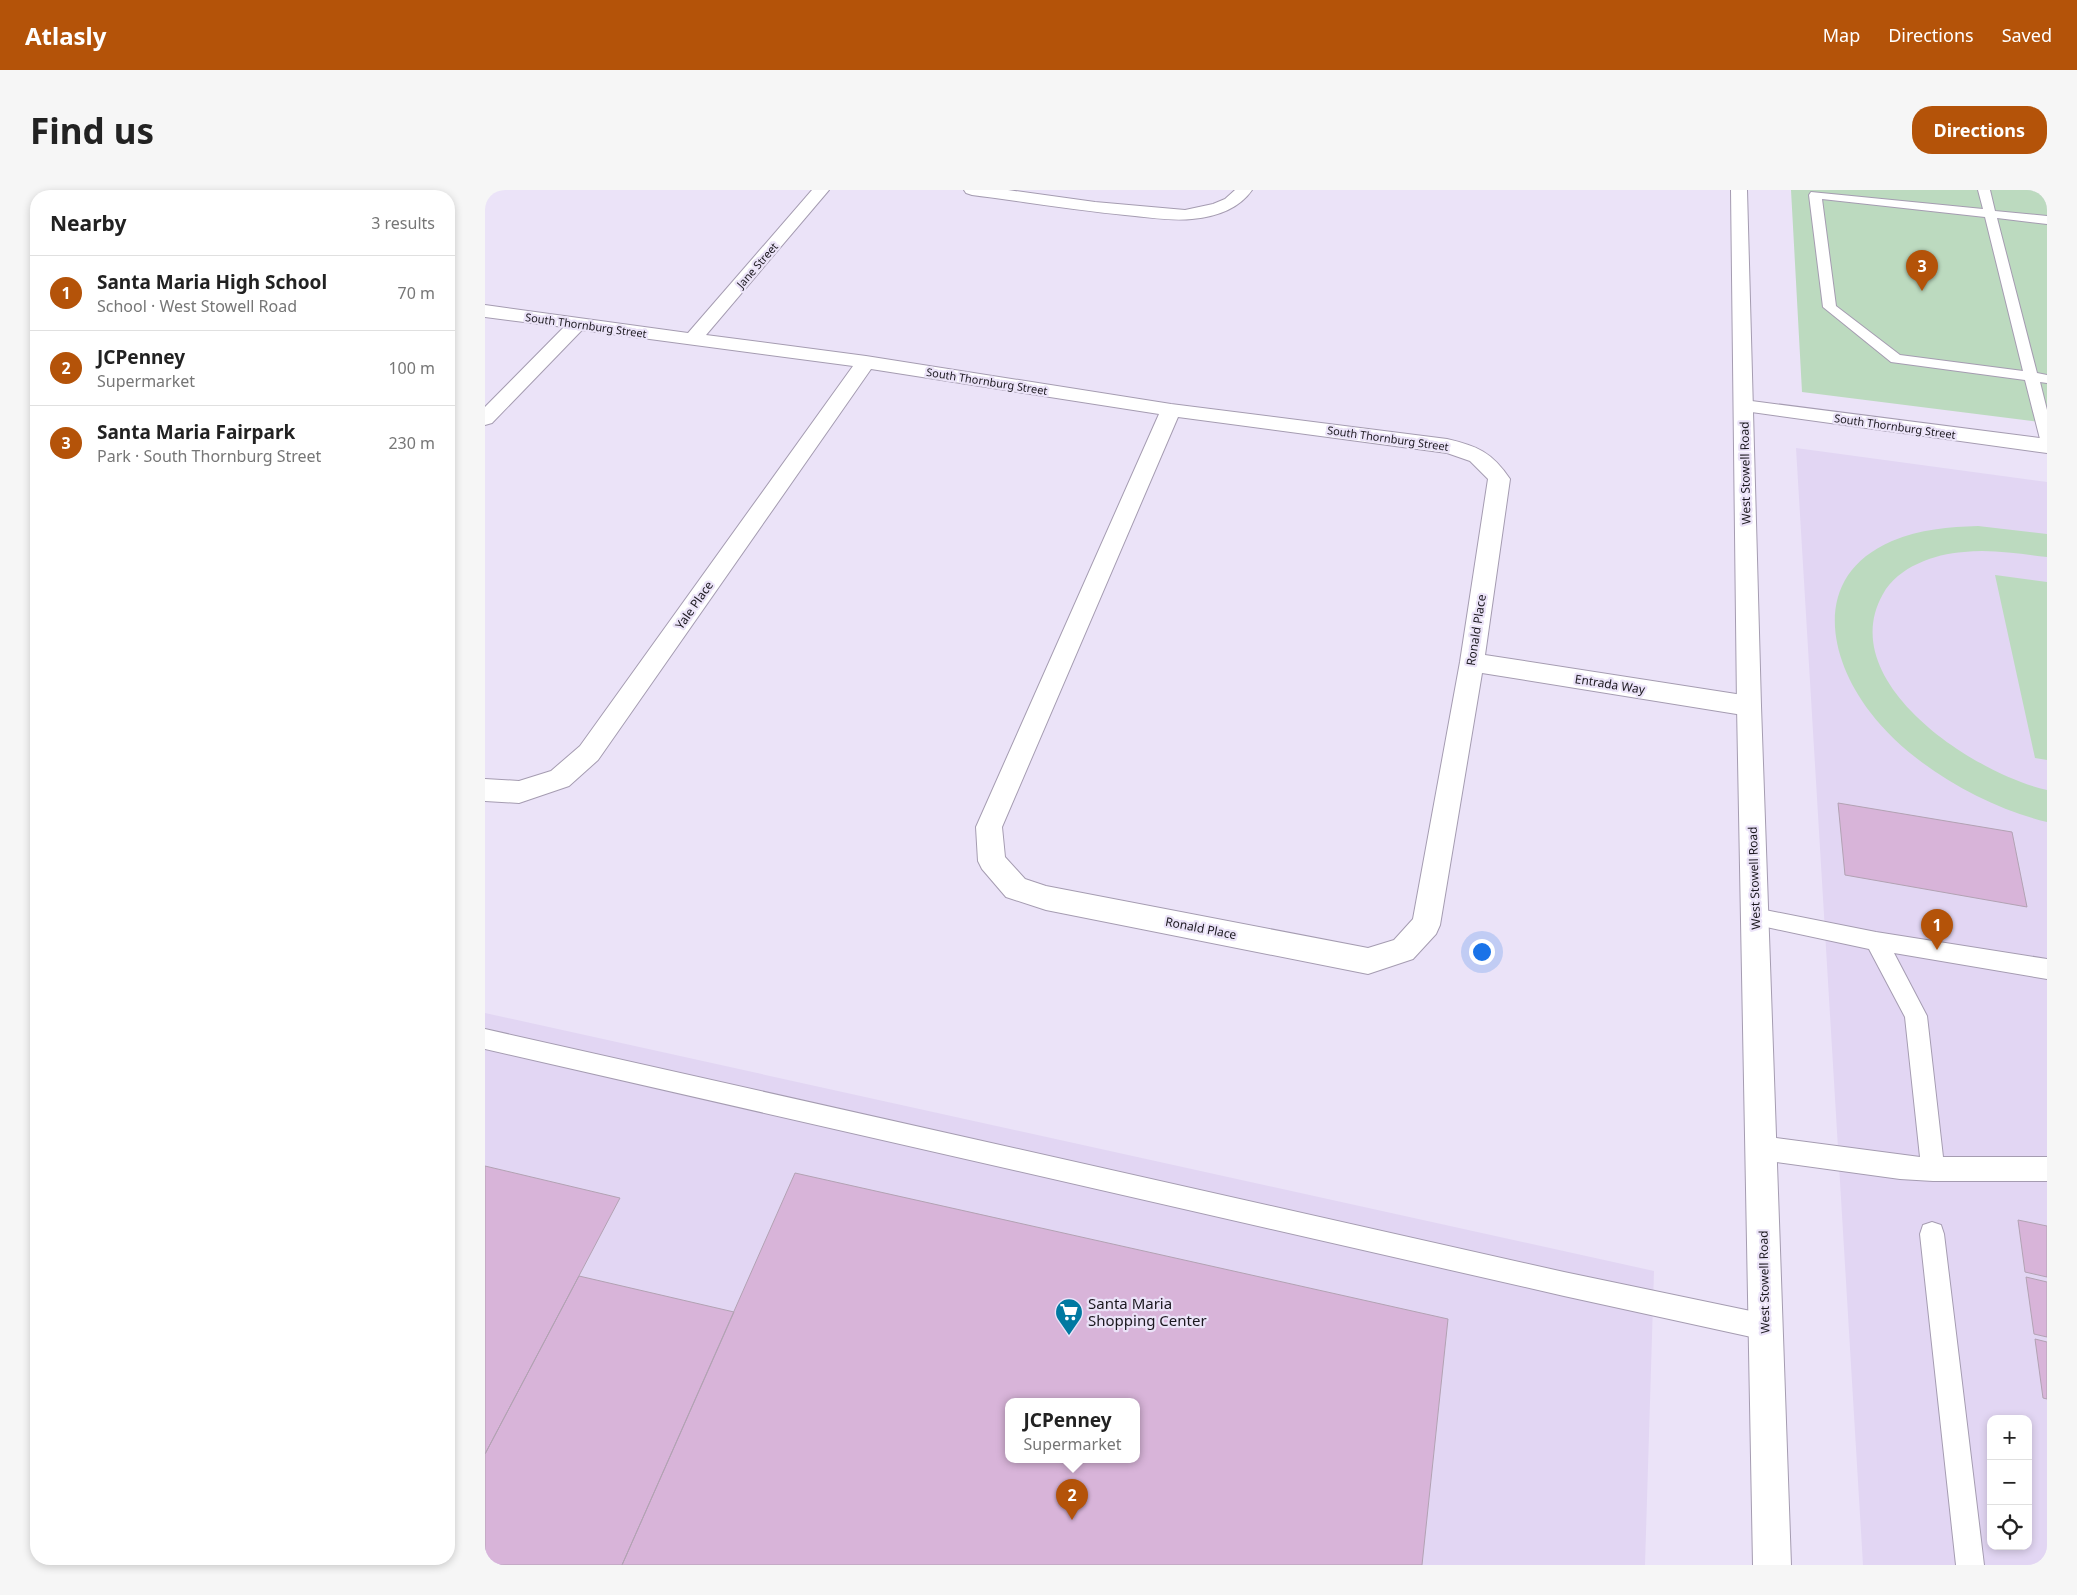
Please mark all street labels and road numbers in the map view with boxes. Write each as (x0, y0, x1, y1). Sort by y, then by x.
street label: Jane Street (732, 239, 781, 292)
street label: South Thornburg Street (524, 309, 648, 341)
street label: South Thornburg Street (925, 364, 1049, 398)
street label: South Thornburg Street (1833, 410, 1957, 442)
street label: West Stowell Road (1736, 421, 1754, 525)
street label: South Thornburg Street (1326, 422, 1450, 454)
street label: Yale Place (671, 577, 717, 633)
street label: Ronald Place (1462, 593, 1490, 667)
street label: Entrada Way (1574, 670, 1647, 698)
street label: West Stowell Road (1744, 826, 1764, 930)
street label: Ronald Place (1164, 913, 1238, 943)
street label: West Stowell Road (1755, 1230, 1773, 1334)

